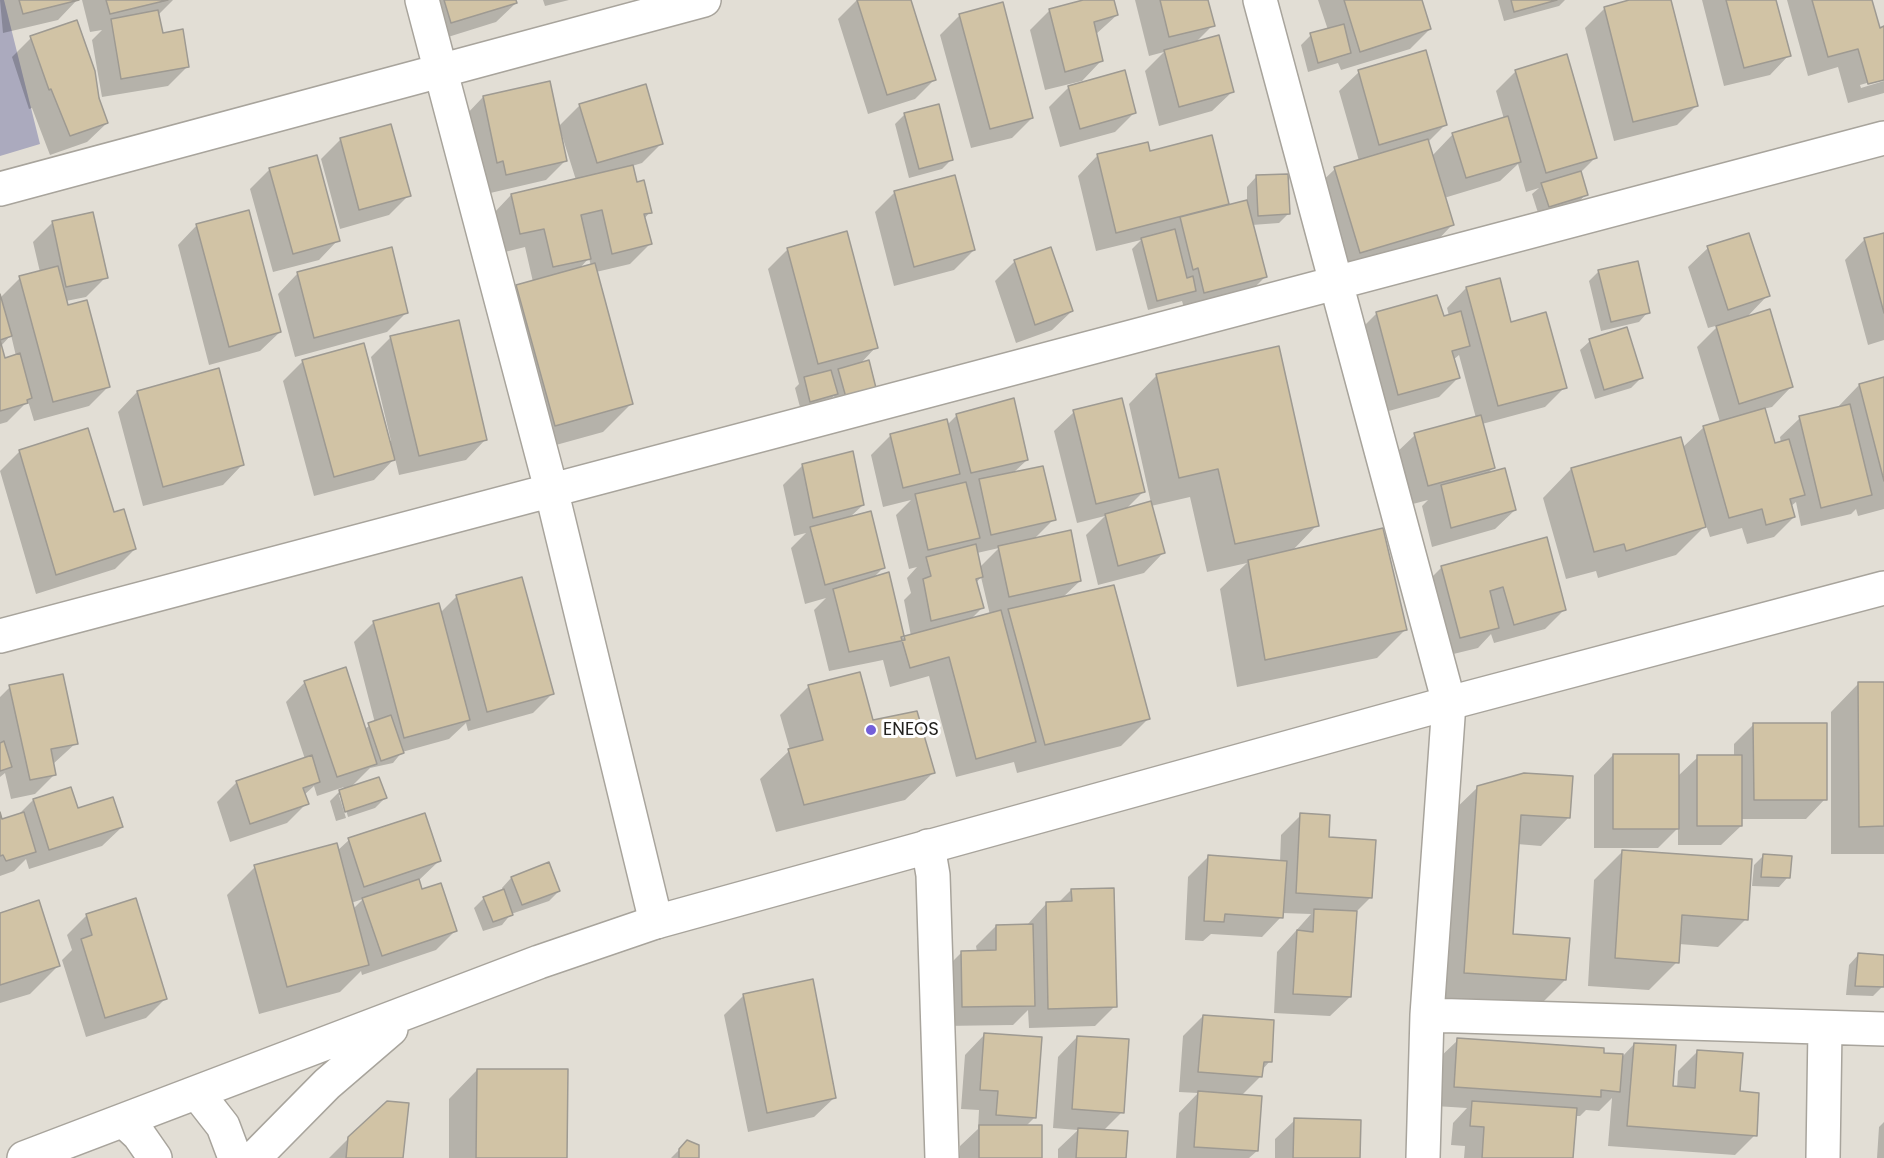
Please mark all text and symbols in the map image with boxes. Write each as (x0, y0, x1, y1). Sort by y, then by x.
place label: ENEOS (883, 719, 939, 741)
marker: ENEOS (864, 723, 878, 737)

